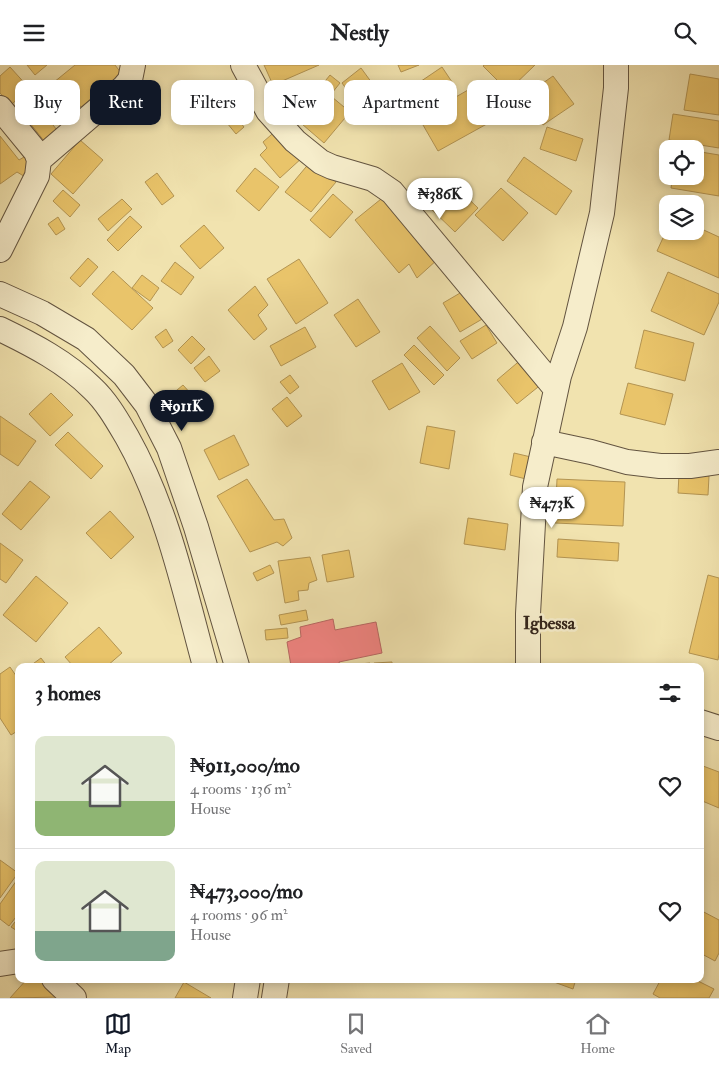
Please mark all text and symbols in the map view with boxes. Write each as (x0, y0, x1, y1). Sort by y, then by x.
icon: menu (20, 19, 48, 47)
text: Nestly (330, 19, 389, 47)
icon: search (671, 19, 699, 47)
chip: Buy (15, 80, 80, 125)
chip: Rent (90, 80, 161, 125)
chip: Filters (171, 80, 254, 125)
chip: New (264, 80, 334, 125)
chip: Apartment (344, 80, 457, 125)
chip: House (467, 80, 549, 125)
map controls (659, 140, 704, 240)
button: locate (659, 140, 704, 185)
pin: ₦386K (405, 177, 475, 220)
text: ₦386K (418, 184, 462, 204)
button: layers (659, 195, 704, 240)
pin: ₦911K (147, 389, 217, 432)
text: ₦911K (161, 396, 203, 416)
pin: ₦473K (517, 487, 587, 529)
text: ₦473K (530, 493, 574, 513)
district label: Igbessa (523, 612, 576, 635)
icon: filters (656, 679, 684, 707)
text: 3 homes (35, 680, 101, 707)
text: ₦911,000/mo (190, 752, 300, 779)
icon: home (75, 756, 135, 816)
icon: heart (656, 772, 684, 800)
text: 4 rooms · 136 m² (190, 779, 291, 799)
text: House (190, 799, 231, 819)
text: ₦473,000/mo (190, 878, 303, 905)
icon: home (75, 881, 135, 941)
icon: heart (656, 897, 684, 925)
text: 4 rooms · 96 m² (190, 905, 288, 925)
text: House (190, 925, 231, 945)
tab: Map (104, 1010, 132, 1057)
tab: Saved (340, 1010, 372, 1057)
tab: Home (580, 1010, 615, 1057)

